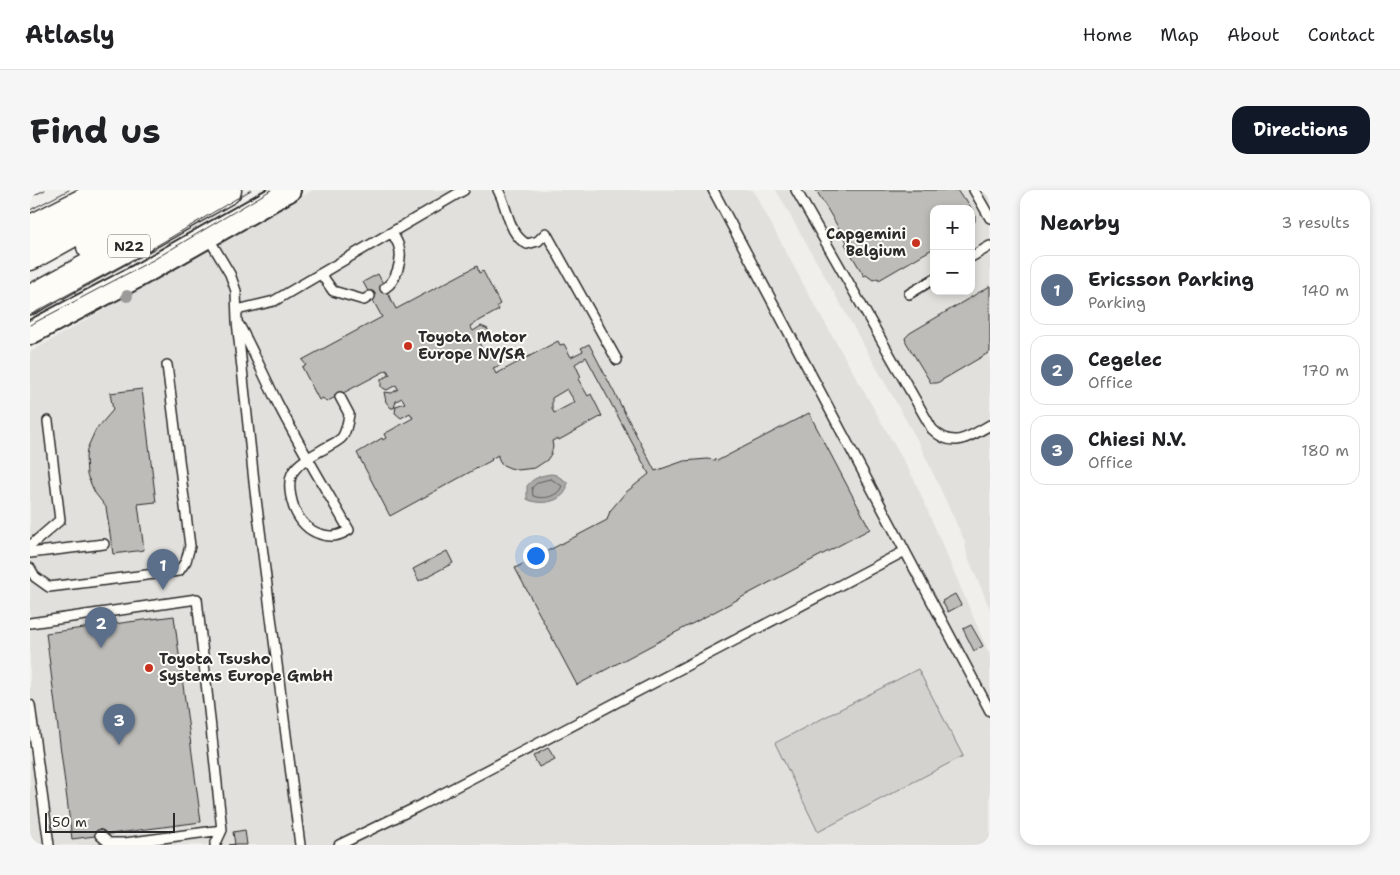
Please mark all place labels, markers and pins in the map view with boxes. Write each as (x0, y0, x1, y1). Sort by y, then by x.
place label: Capgemini Belgium (826, 224, 906, 261)
marker: Capgemini Belgium (910, 237, 922, 249)
place label: Toyota Motor Europe NV/SA (418, 327, 527, 364)
marker: Toyota Motor Europe NV/SA (402, 340, 414, 352)
pin: 1 (147, 549, 179, 590)
pin: 2 (85, 607, 117, 648)
place label: Toyota Tsusho Systems Europe GmbH (159, 649, 333, 686)
marker: Toyota Tsusho Systems Europe GmbH (143, 662, 155, 674)
pin: 3 (103, 704, 135, 745)

